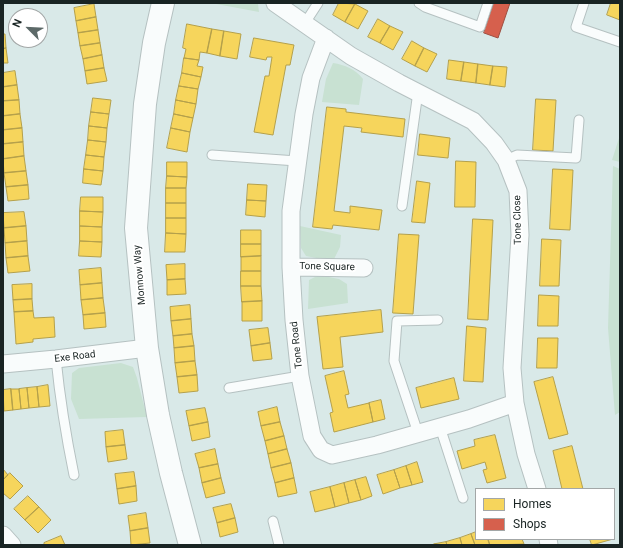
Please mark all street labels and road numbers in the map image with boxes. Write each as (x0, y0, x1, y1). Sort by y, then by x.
street label: Tone Close (512, 195, 524, 245)
street label: Monnow Way (131, 245, 149, 305)
street label: Tone Square (299, 261, 355, 273)
street label: Tone Road (289, 321, 305, 369)
street label: Exe Road (54, 349, 96, 365)

